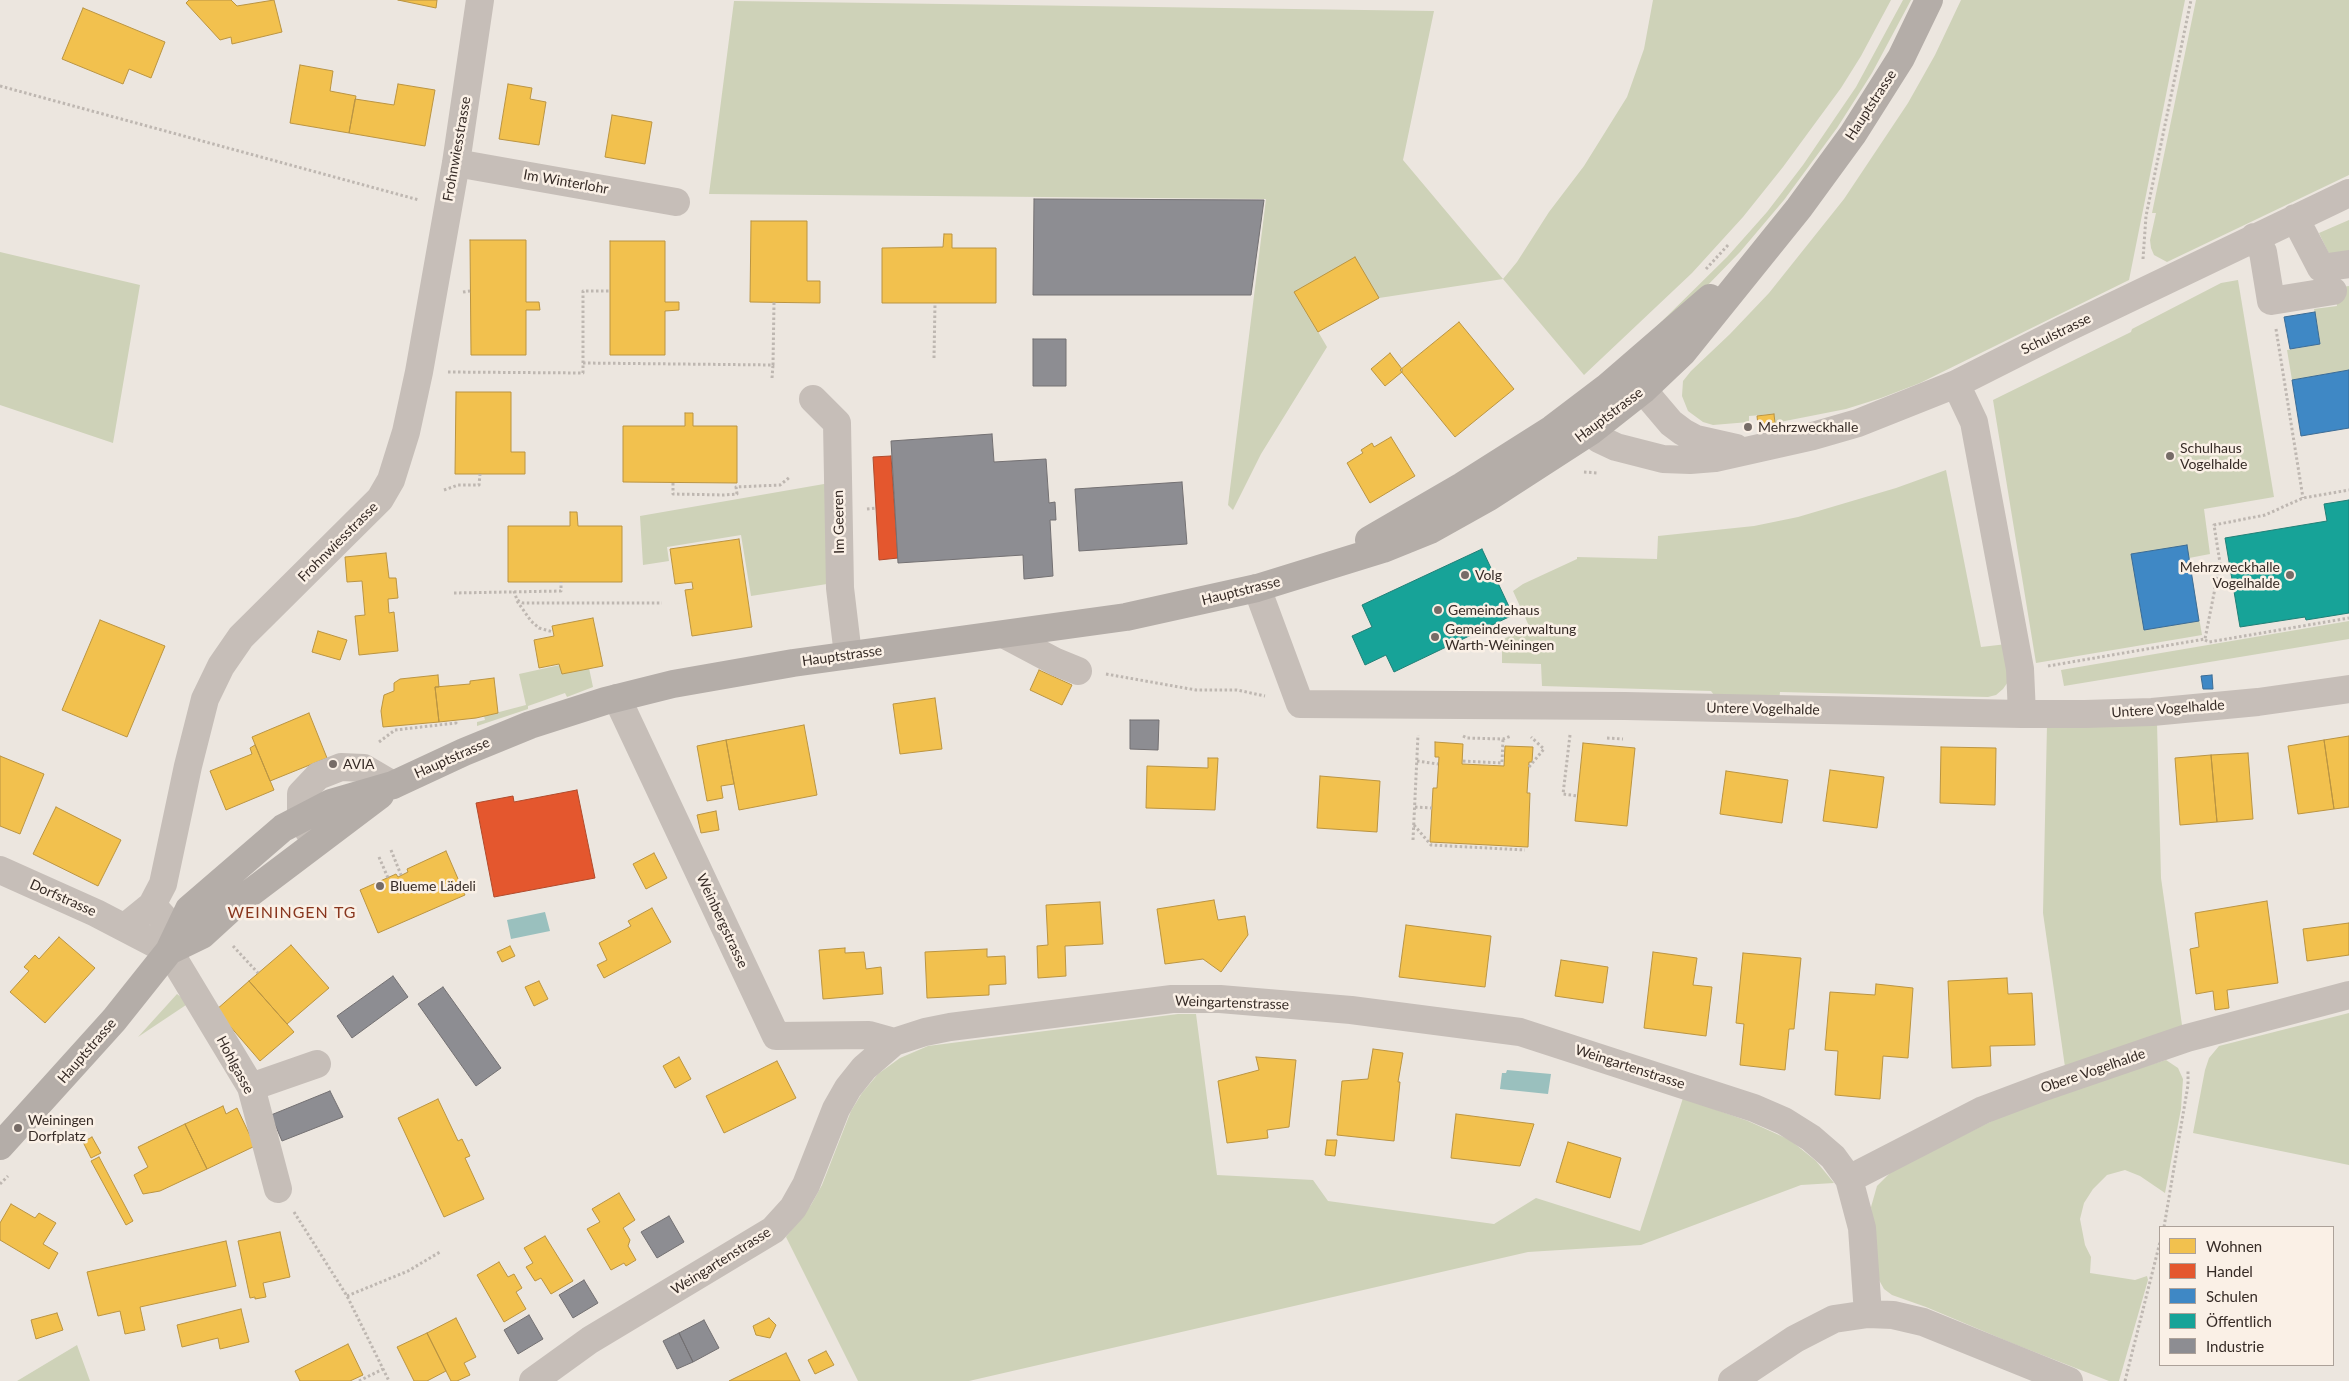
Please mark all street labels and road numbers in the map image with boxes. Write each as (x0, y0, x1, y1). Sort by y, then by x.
street label: Hauptstrasse (1842, 67, 1900, 143)
street label: Frohnwiesstrasse (440, 95, 474, 203)
street label: Im Winterlohr (522, 166, 610, 198)
street label: Schulstrasse (2018, 310, 2094, 358)
street label: Hauptstrasse (1572, 384, 1646, 446)
street label: Im Geeren (830, 490, 848, 554)
street label: Frohnwiesstrasse (295, 499, 381, 585)
street label: Hauptstrasse (1200, 573, 1282, 609)
street label: Hauptstrasse (801, 642, 883, 670)
street label: Untere Vogelhalde (2111, 697, 2225, 721)
street label: Untere Vogelhalde (1706, 700, 1820, 718)
street label: Hauptstrasse (412, 734, 492, 782)
street label: Weinbergstrasse (693, 871, 751, 971)
street label: Dorfstrasse (27, 876, 99, 920)
street label: Weingartenstrasse (1175, 993, 1289, 1013)
street label: Hauptstrasse (54, 1015, 120, 1087)
street label: Hohlgasse (213, 1033, 257, 1097)
street label: Weingartenstrasse (1573, 1041, 1687, 1093)
street label: Obere Vogelhalde (2038, 1045, 2148, 1097)
street label: Weingartenstrasse (668, 1224, 774, 1298)

